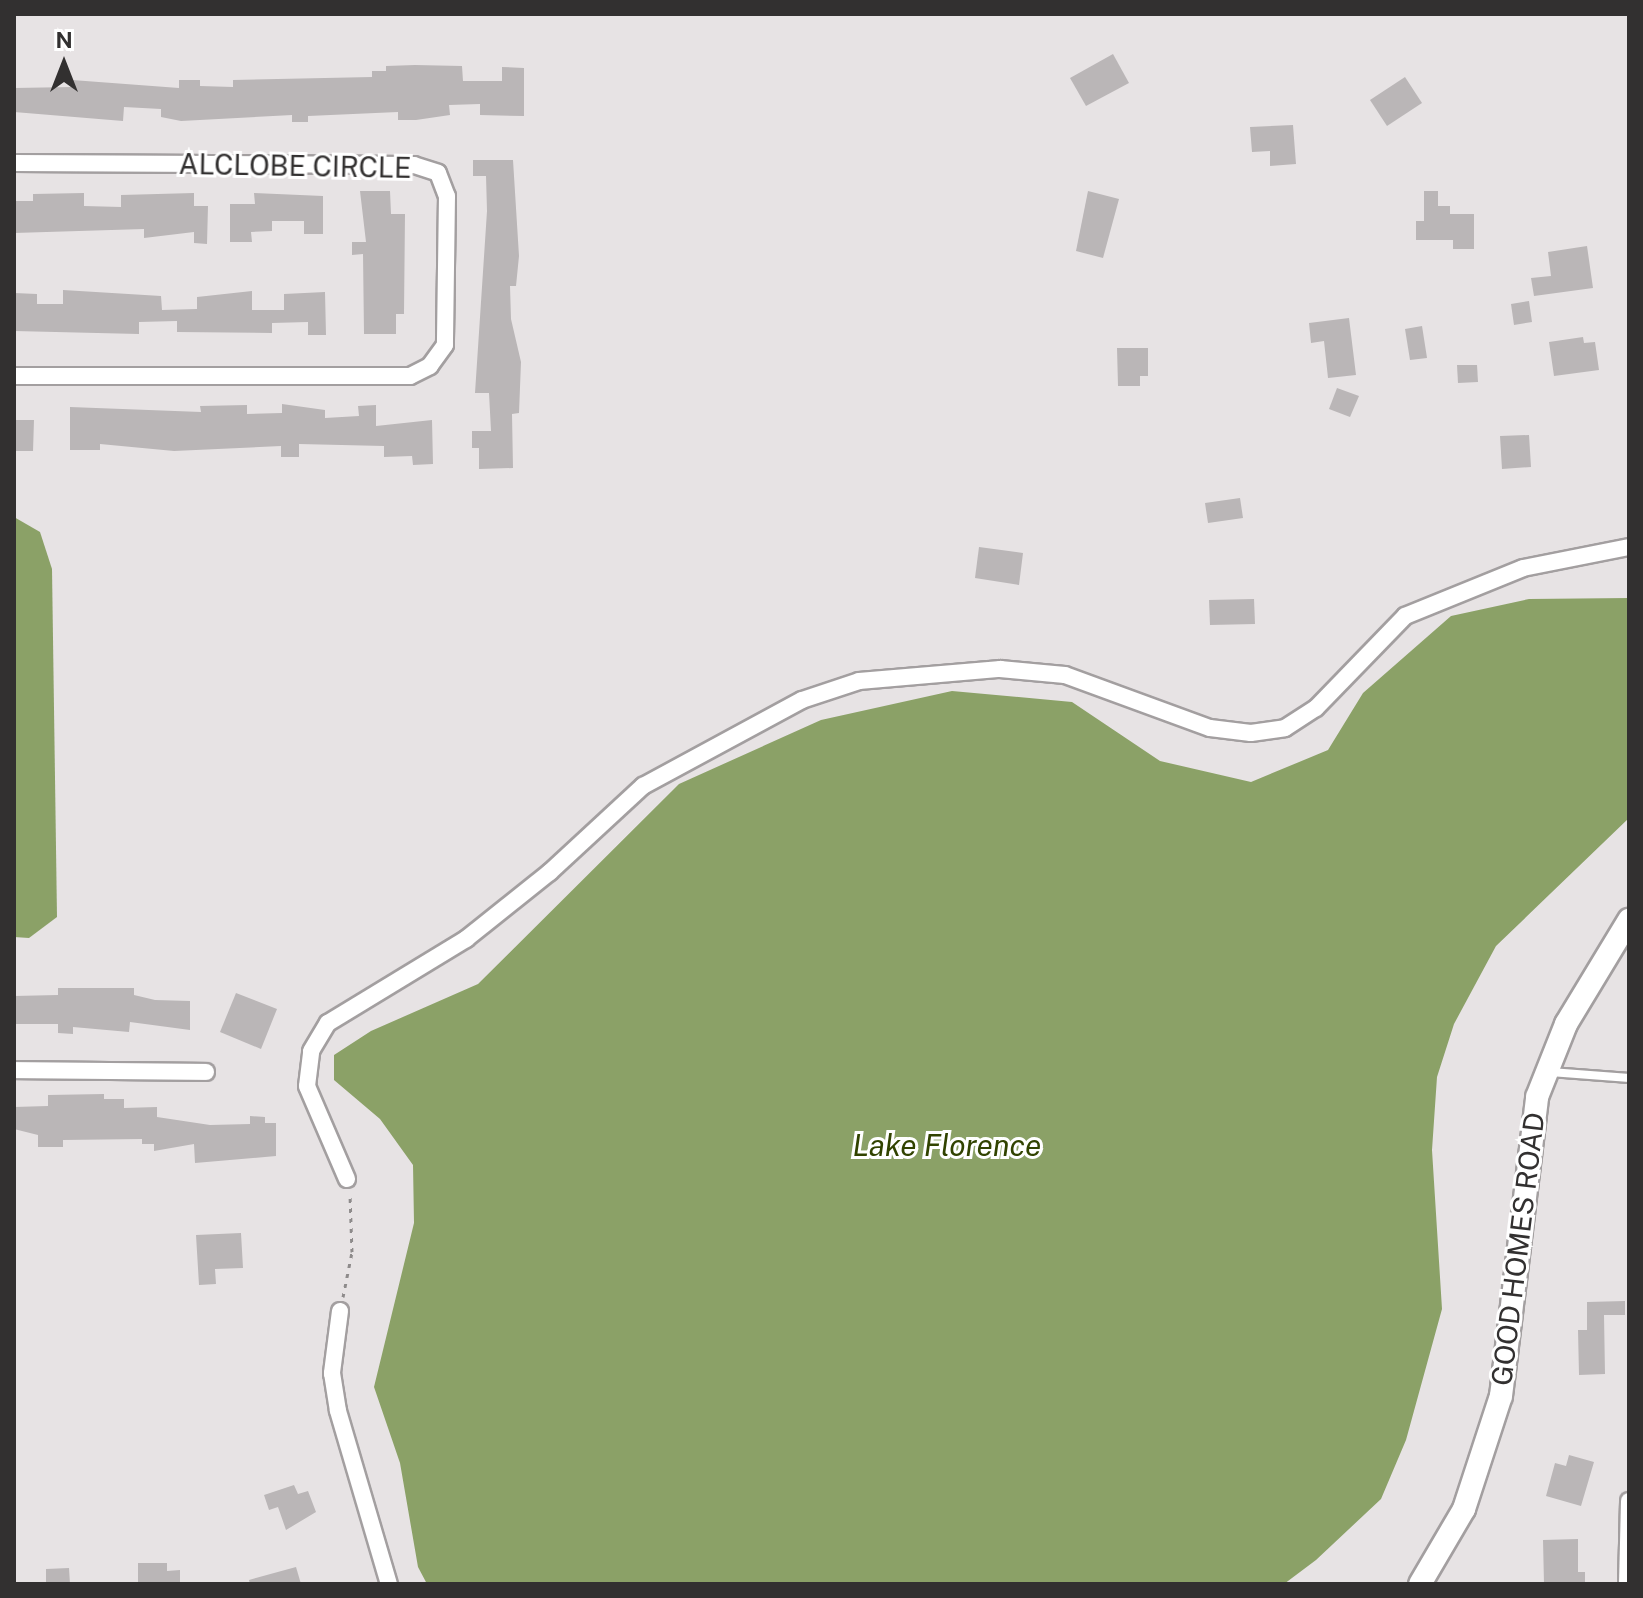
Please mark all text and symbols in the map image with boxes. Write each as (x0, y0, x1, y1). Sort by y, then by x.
north arrow (24, 24, 104, 104)
text: N (55, 27, 73, 53)
street label: ALCLOBE CIRCLE (178, 147, 412, 185)
street label: GOOD HOMES ROAD (1485, 1110, 1551, 1388)
water label: Lake Florence (852, 1127, 1042, 1163)

